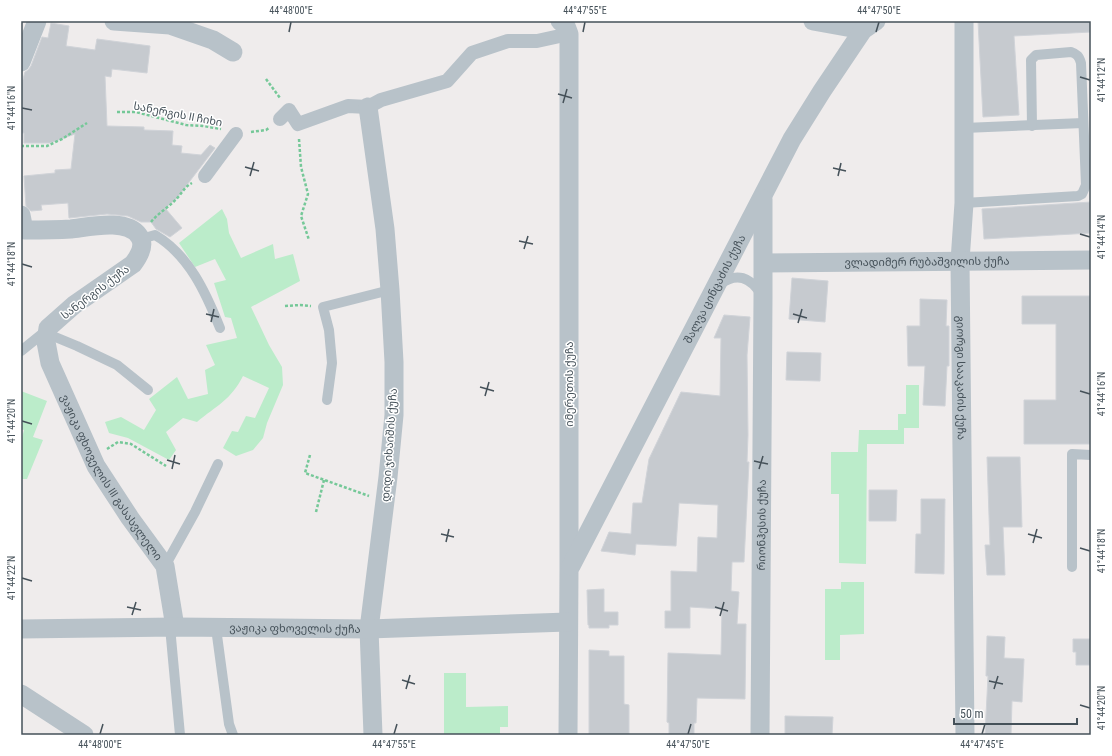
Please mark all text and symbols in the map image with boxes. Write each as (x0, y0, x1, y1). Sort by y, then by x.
text: 44°48'00"E (269, 5, 313, 16)
text: 44°47'55"E (563, 5, 607, 16)
text: 44°47'50"E (857, 5, 901, 16)
text: 41°44'12"N (1096, 58, 1107, 102)
text: 41°44'16"N (6, 86, 17, 130)
street label: სანერგის II ჩიხი (132, 100, 223, 129)
text: 41°44'14"N (1096, 215, 1107, 259)
street label: შალვა ცინცაძის ქუჩა (681, 233, 748, 346)
text: 41°44'18"N (6, 242, 17, 286)
street label: ვლადიმერ რუბაშვილის ქუჩა (844, 255, 1010, 269)
street label: სანერგის ქუჩა (59, 263, 132, 322)
street label: გიორგი სააკაძის ქუჩა (954, 316, 968, 440)
street label: იმერეთის ქუჩა (563, 341, 576, 427)
text: 41°44'16"N (1096, 372, 1107, 416)
street label: დიდი ჯიხაიშის ქუჩა (379, 388, 400, 502)
street label: ვაჟიკა ფხოველის III გასასვლელი (58, 392, 165, 563)
text: 41°44'20"N (6, 399, 17, 443)
street label: რიონჰესის ქუჩა (755, 479, 769, 571)
text: 41°44'18"N (1096, 529, 1107, 573)
text: 41°44'22"N (6, 556, 17, 600)
street label: ვაჟიკა ფხოველის ქუჩა (229, 622, 361, 636)
text: 41°44'20"N (1096, 686, 1107, 730)
scale bar (954, 700, 1077, 726)
text: 50 m (960, 707, 984, 721)
text: 44°48'00"E (78, 739, 122, 750)
text: 44°47'55"E (372, 739, 416, 750)
text: 44°47'50"E (666, 739, 710, 750)
text: 44°47'45"E (960, 739, 1004, 750)

